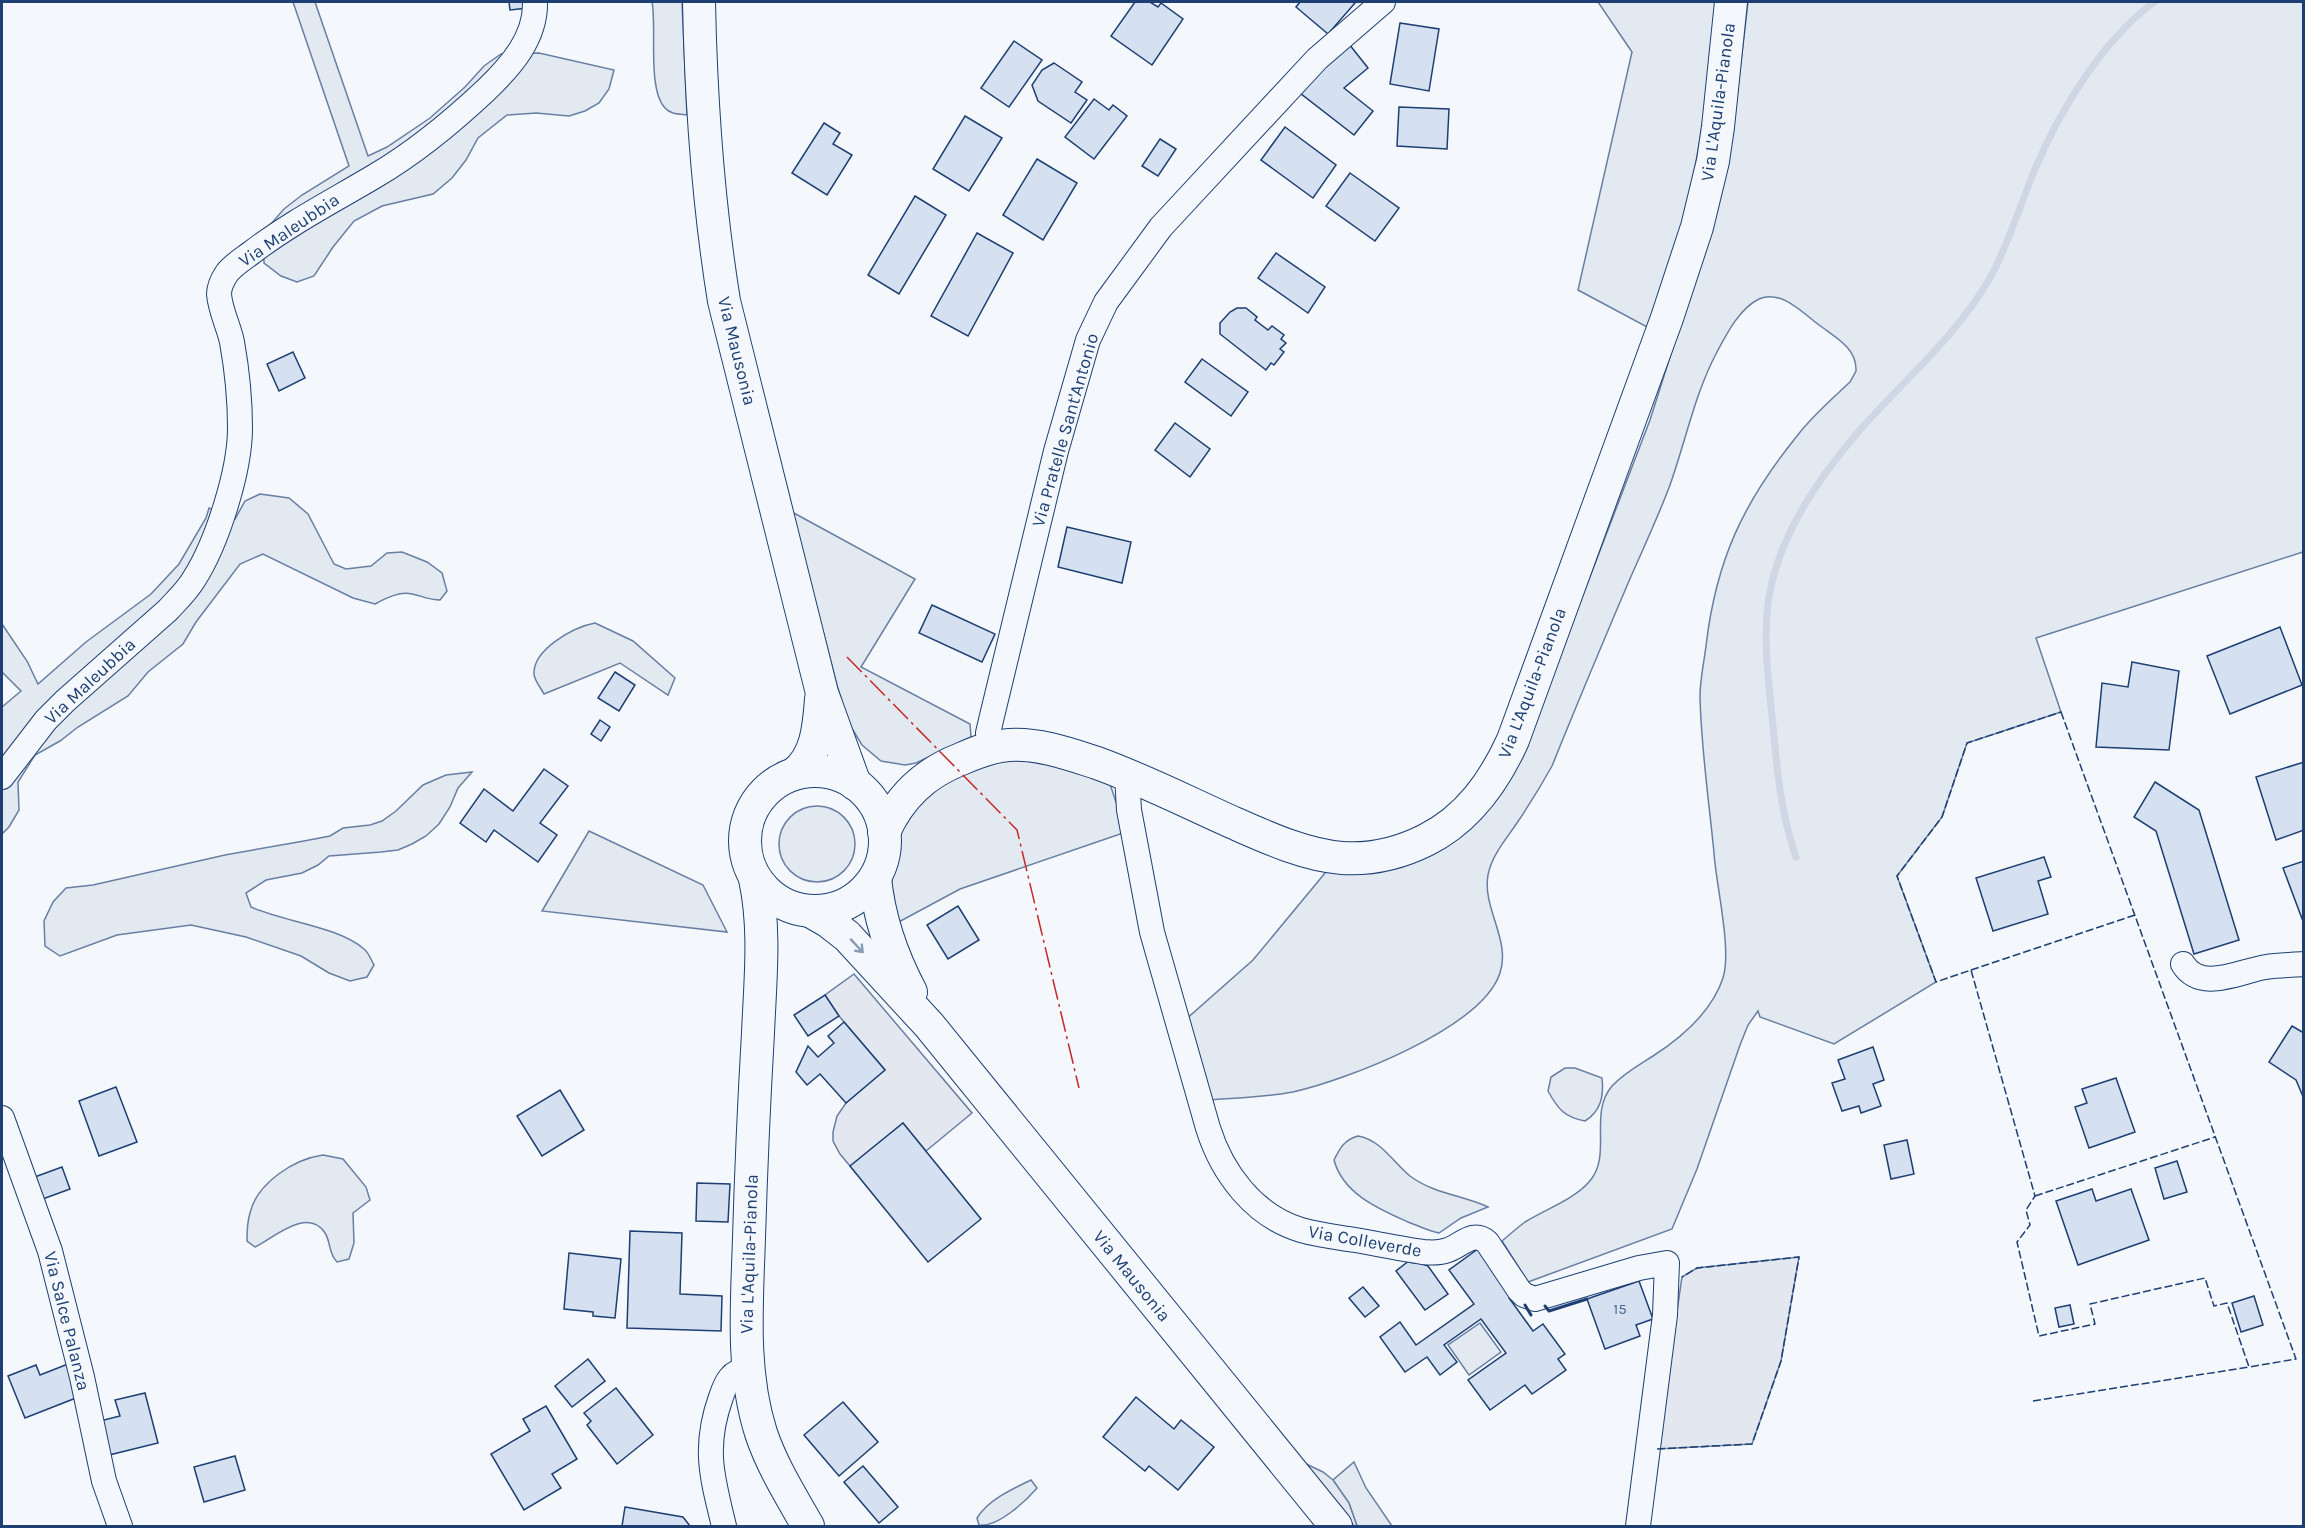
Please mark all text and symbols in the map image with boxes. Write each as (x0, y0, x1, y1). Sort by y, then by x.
street label: Via L'Aquila-Pianola (1696, 21, 1740, 183)
street label: Via Maleubbia (235, 188, 343, 272)
street label: Via Mausonia (713, 294, 761, 408)
street label: Via Pratelle Sant'Antonio (1027, 331, 1103, 529)
street label: Via L'Aquila-Pianola (1493, 604, 1571, 762)
street label: Via Maleubbia (40, 633, 140, 729)
one-way arrow (850, 938, 864, 953)
street label: Via L'Aquila-Pianola (735, 1174, 763, 1334)
street label: Via Colleverde (1307, 1220, 1423, 1262)
street label: Via Mausonia (1088, 1226, 1176, 1326)
street label: Via Salce Palanza (39, 1249, 95, 1393)
house number: 15 (1613, 1300, 1627, 1318)

